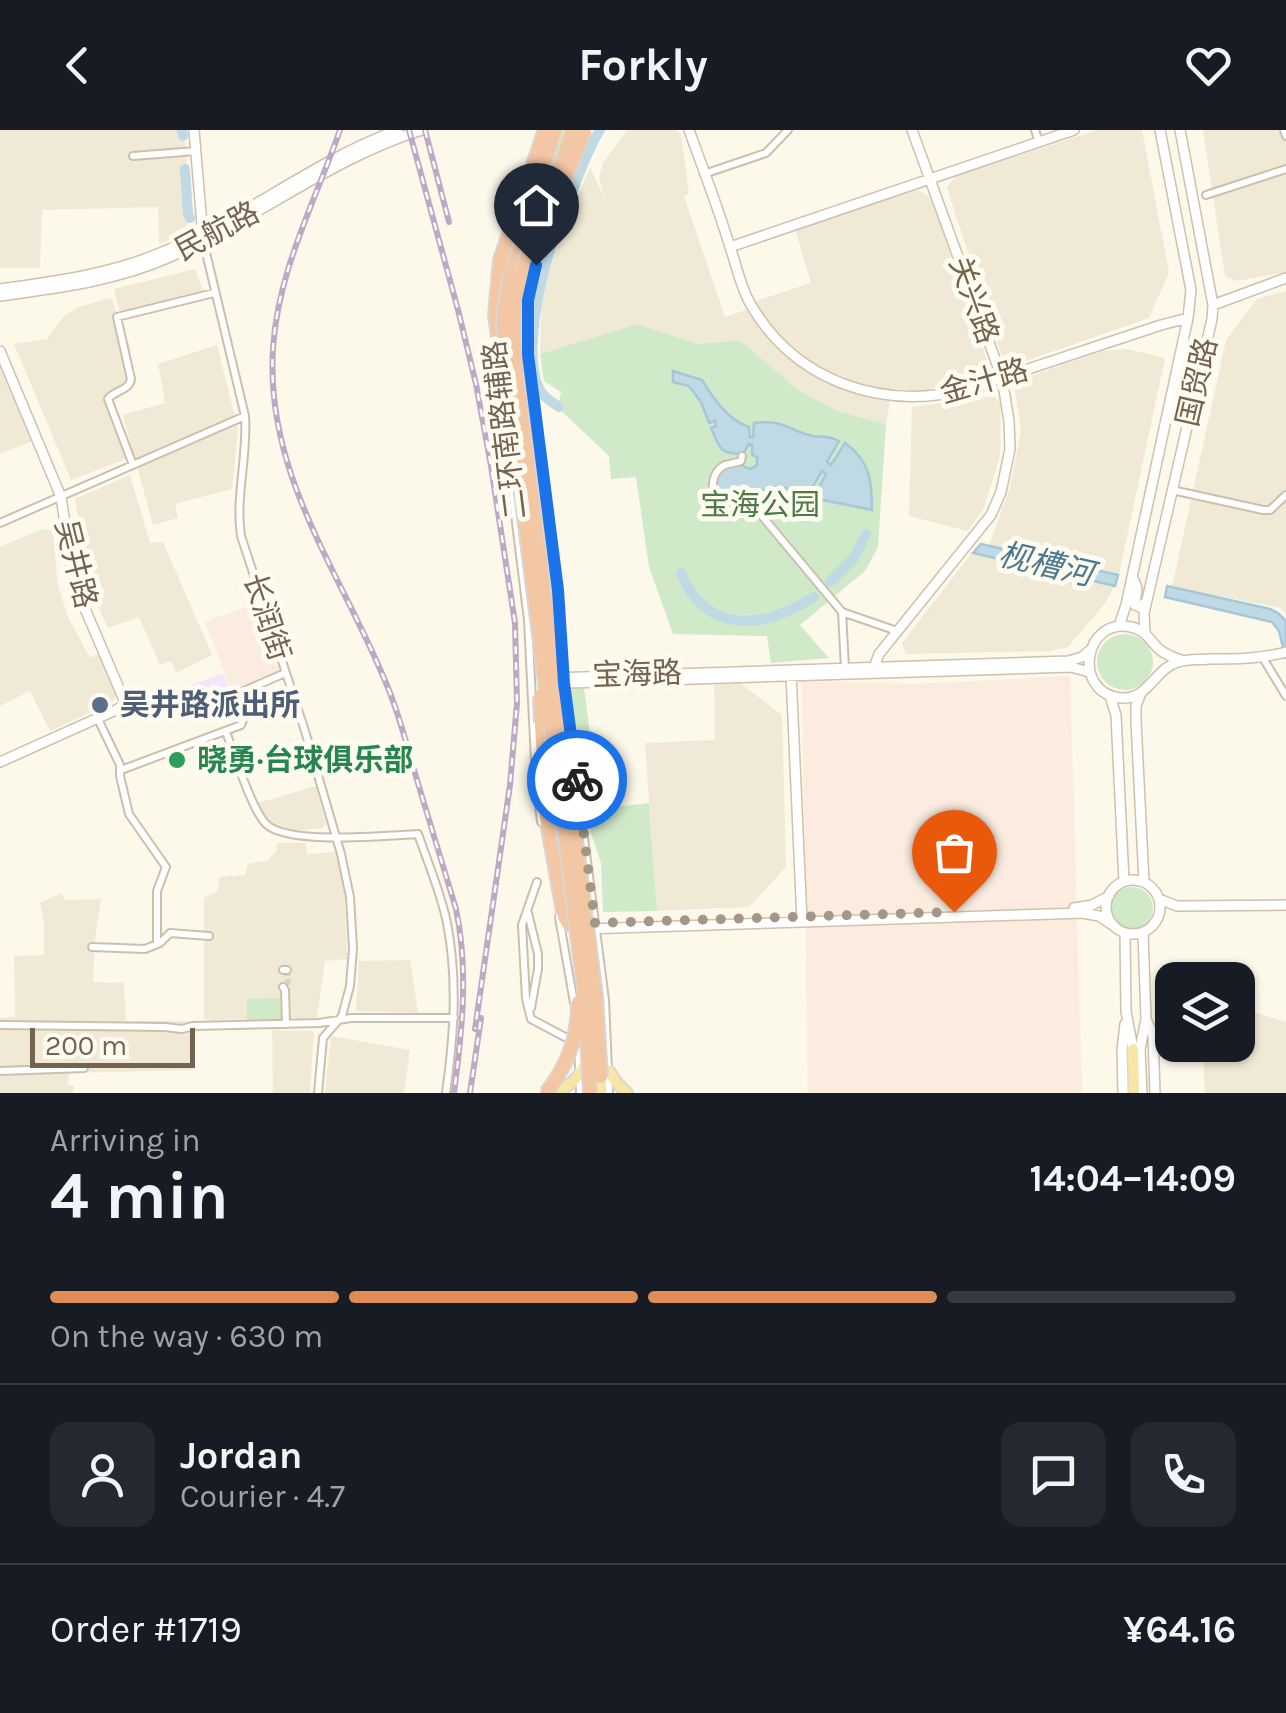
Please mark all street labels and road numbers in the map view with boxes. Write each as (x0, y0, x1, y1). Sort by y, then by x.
street label: 民航路 (169, 194, 265, 268)
street label: 关兴路 (942, 252, 1006, 348)
street label: 国贸路 (1169, 334, 1225, 430)
street label: 二环南路辅路 (476, 338, 534, 522)
street label: 金汁路 (936, 351, 1032, 411)
street label: 吴井路 (48, 516, 104, 612)
street label: 长润街 (236, 569, 298, 665)
street label: 宝海路 (591, 654, 683, 694)

